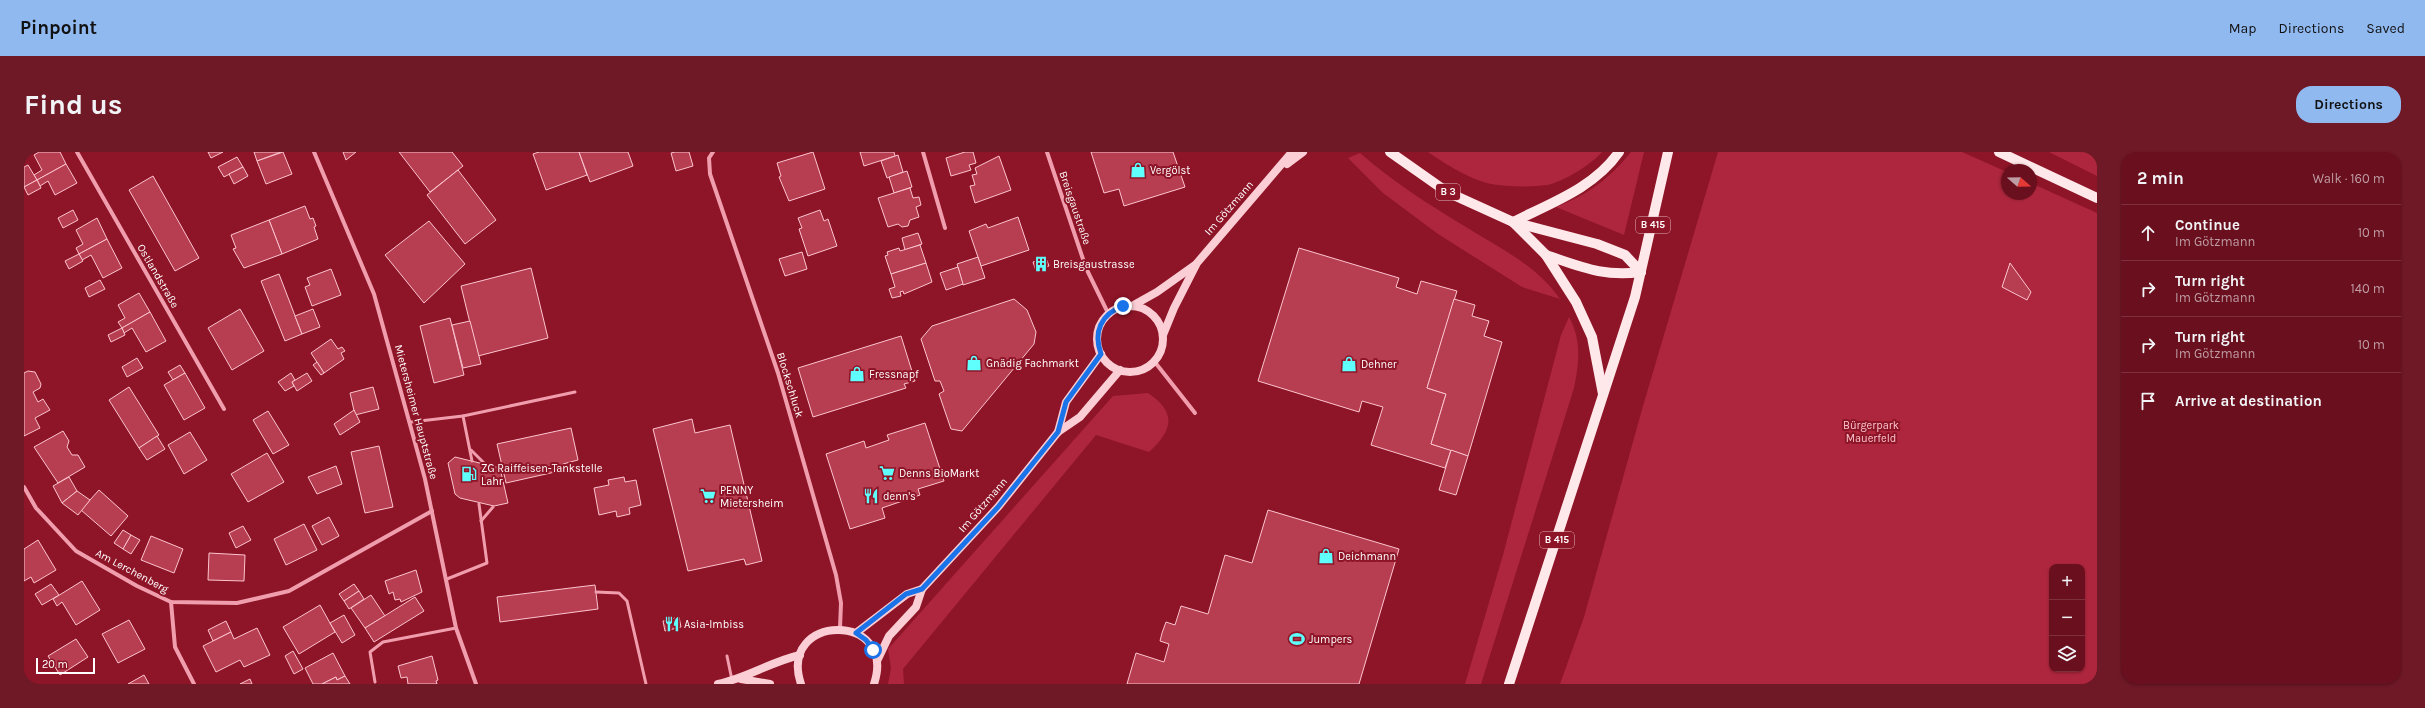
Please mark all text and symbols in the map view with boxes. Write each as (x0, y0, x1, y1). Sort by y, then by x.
text: Pinpoint (20, 17, 97, 39)
text: Map (2229, 20, 2257, 37)
text: Directions (2279, 20, 2344, 37)
text: Saved (2366, 20, 2405, 37)
button: Directions (2296, 86, 2401, 123)
text: Find us (24, 88, 123, 121)
shop icon: Vergölst (1129, 161, 1147, 179)
place label: Vergölst (1150, 164, 1191, 177)
north arrow (2001, 164, 2037, 200)
text: 2 min (2137, 168, 2184, 188)
street label: Breisgaustraße (1056, 170, 1094, 247)
text: Walk · 160 m (2312, 171, 2385, 186)
street label: Im Götzmann (1202, 178, 1256, 238)
road number: B 3 (1436, 184, 1460, 200)
text: Continue (2175, 216, 2240, 234)
road number: B 415 (1636, 217, 1670, 233)
icon: ahead (2137, 222, 2159, 244)
text: 10 m (2358, 225, 2385, 240)
text: Im Götzmann (2175, 234, 2255, 249)
street label: Ostlandstraße (134, 242, 182, 311)
building icon: Breisgaustrasse (1032, 255, 1050, 273)
place label: Breisgaustrasse (1053, 258, 1135, 271)
text: Turn right (2175, 272, 2245, 290)
icon: right (2137, 278, 2159, 300)
text: 140 m (2350, 281, 2385, 296)
text: Im Götzmann (2175, 290, 2255, 305)
route end (1114, 297, 1132, 315)
text: Turn right (2175, 328, 2245, 346)
icon: right (2137, 334, 2159, 356)
text: 10 m (2358, 337, 2385, 352)
street label: Mietersheimer Hauptstraße (392, 343, 440, 481)
text: Im Götzmann (2175, 346, 2255, 361)
street label: Blockschluck (774, 351, 806, 419)
shop icon: Gnädig Fachmarkt (965, 354, 983, 372)
shop icon: Dehner (1340, 355, 1358, 373)
place label: Gnädig Fachmarkt (986, 357, 1079, 370)
place label: Dehner (1361, 358, 1397, 371)
shop icon: Fressnapf (848, 365, 866, 383)
place label: Fressnapf (869, 368, 919, 381)
icon: arrive (2137, 390, 2159, 412)
text: Arrive at destination (2175, 392, 2322, 410)
park label: Bürgerpark Mauerfeld (1843, 419, 1899, 445)
place label: ZG Raiffeisen-Tankstelle Lahr (481, 462, 603, 488)
supermarket icon: Denns BioMarkt (878, 464, 896, 482)
fuel station icon: ZG Raiffeisen-Tankstelle Lahr (460, 465, 478, 483)
place label: Denns BioMarkt (899, 467, 979, 480)
street label: Im Götzmann (956, 475, 1010, 535)
place label: PENNY Mietersheim (720, 484, 784, 510)
supermarket icon: PENNY Mietersheim (699, 487, 717, 505)
restaurant icon: denn's (862, 487, 880, 505)
place label: denn's (883, 490, 916, 503)
road number: B 415 (1540, 532, 1574, 548)
street label: Am Lerchenberg (93, 546, 171, 596)
shop icon: Deichmann (1317, 547, 1335, 565)
place label: Deichmann (1338, 550, 1396, 563)
map controls (2049, 564, 2085, 672)
button: + (2049, 564, 2085, 600)
button: − (2049, 600, 2085, 636)
restaurant icon: Asia-Imbiss (663, 615, 681, 633)
place label: Asia-Imbiss (684, 618, 744, 631)
sports icon: Jumpers (1288, 630, 1306, 648)
place label: Jumpers (1309, 633, 1352, 646)
button: layers (2049, 636, 2085, 672)
route start (864, 641, 882, 659)
scale bar (36, 656, 95, 675)
text: 20 m (42, 658, 68, 671)

